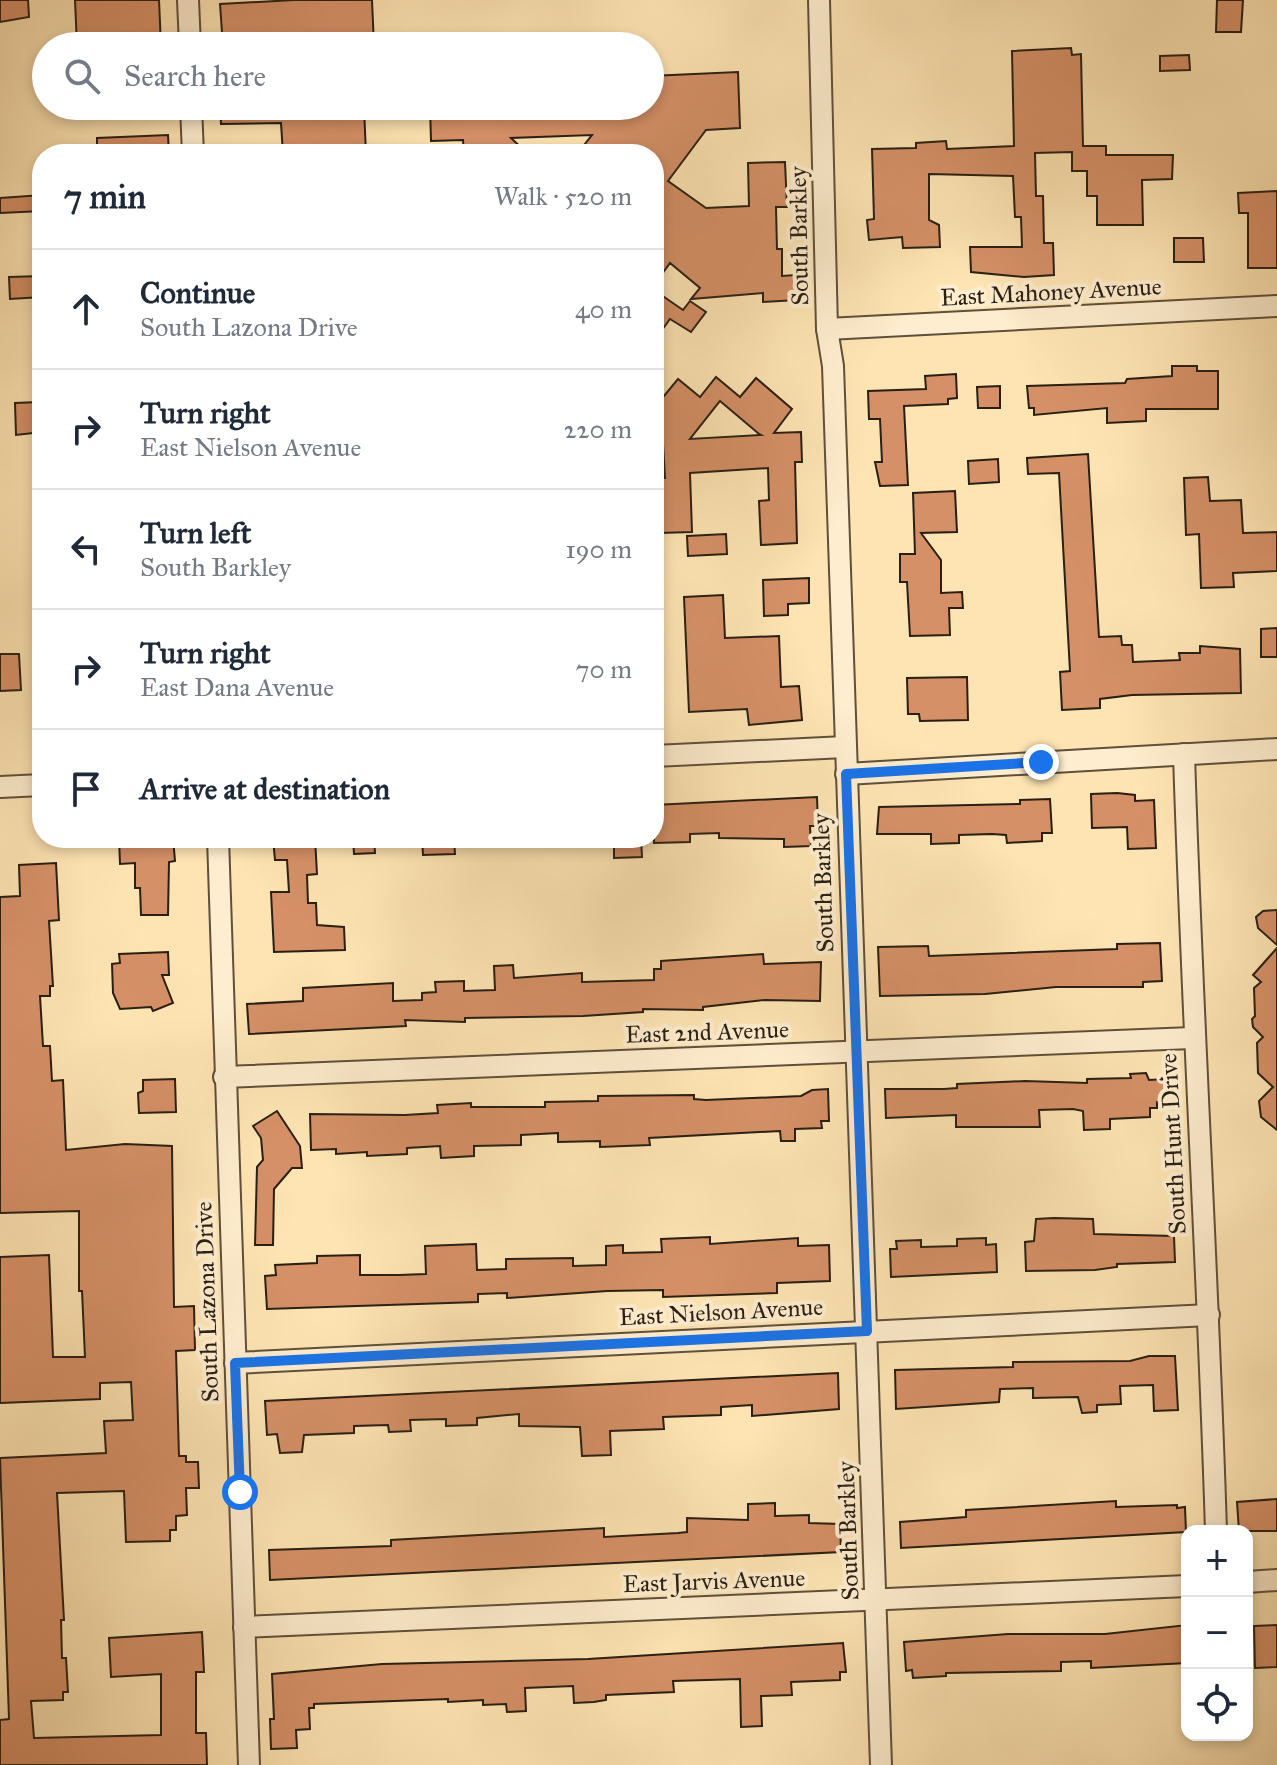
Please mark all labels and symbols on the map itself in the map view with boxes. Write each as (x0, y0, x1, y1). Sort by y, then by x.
street label: South Barkley (783, 165, 815, 306)
street label: East Mahoney Avenue (940, 271, 1162, 313)
route end (1023, 744, 1059, 780)
street label: South Barkley (806, 812, 840, 953)
street label: East 2nd Avenue (625, 1014, 789, 1050)
street label: South Hunt Drive (1153, 1053, 1193, 1235)
street label: South Lazona Drive (189, 1201, 225, 1403)
street label: East Nielson Avenue (618, 1292, 824, 1332)
street label: South Barkley (831, 1460, 865, 1601)
route start (222, 1474, 258, 1510)
street label: East Jarvis Avenue (622, 1563, 806, 1599)

